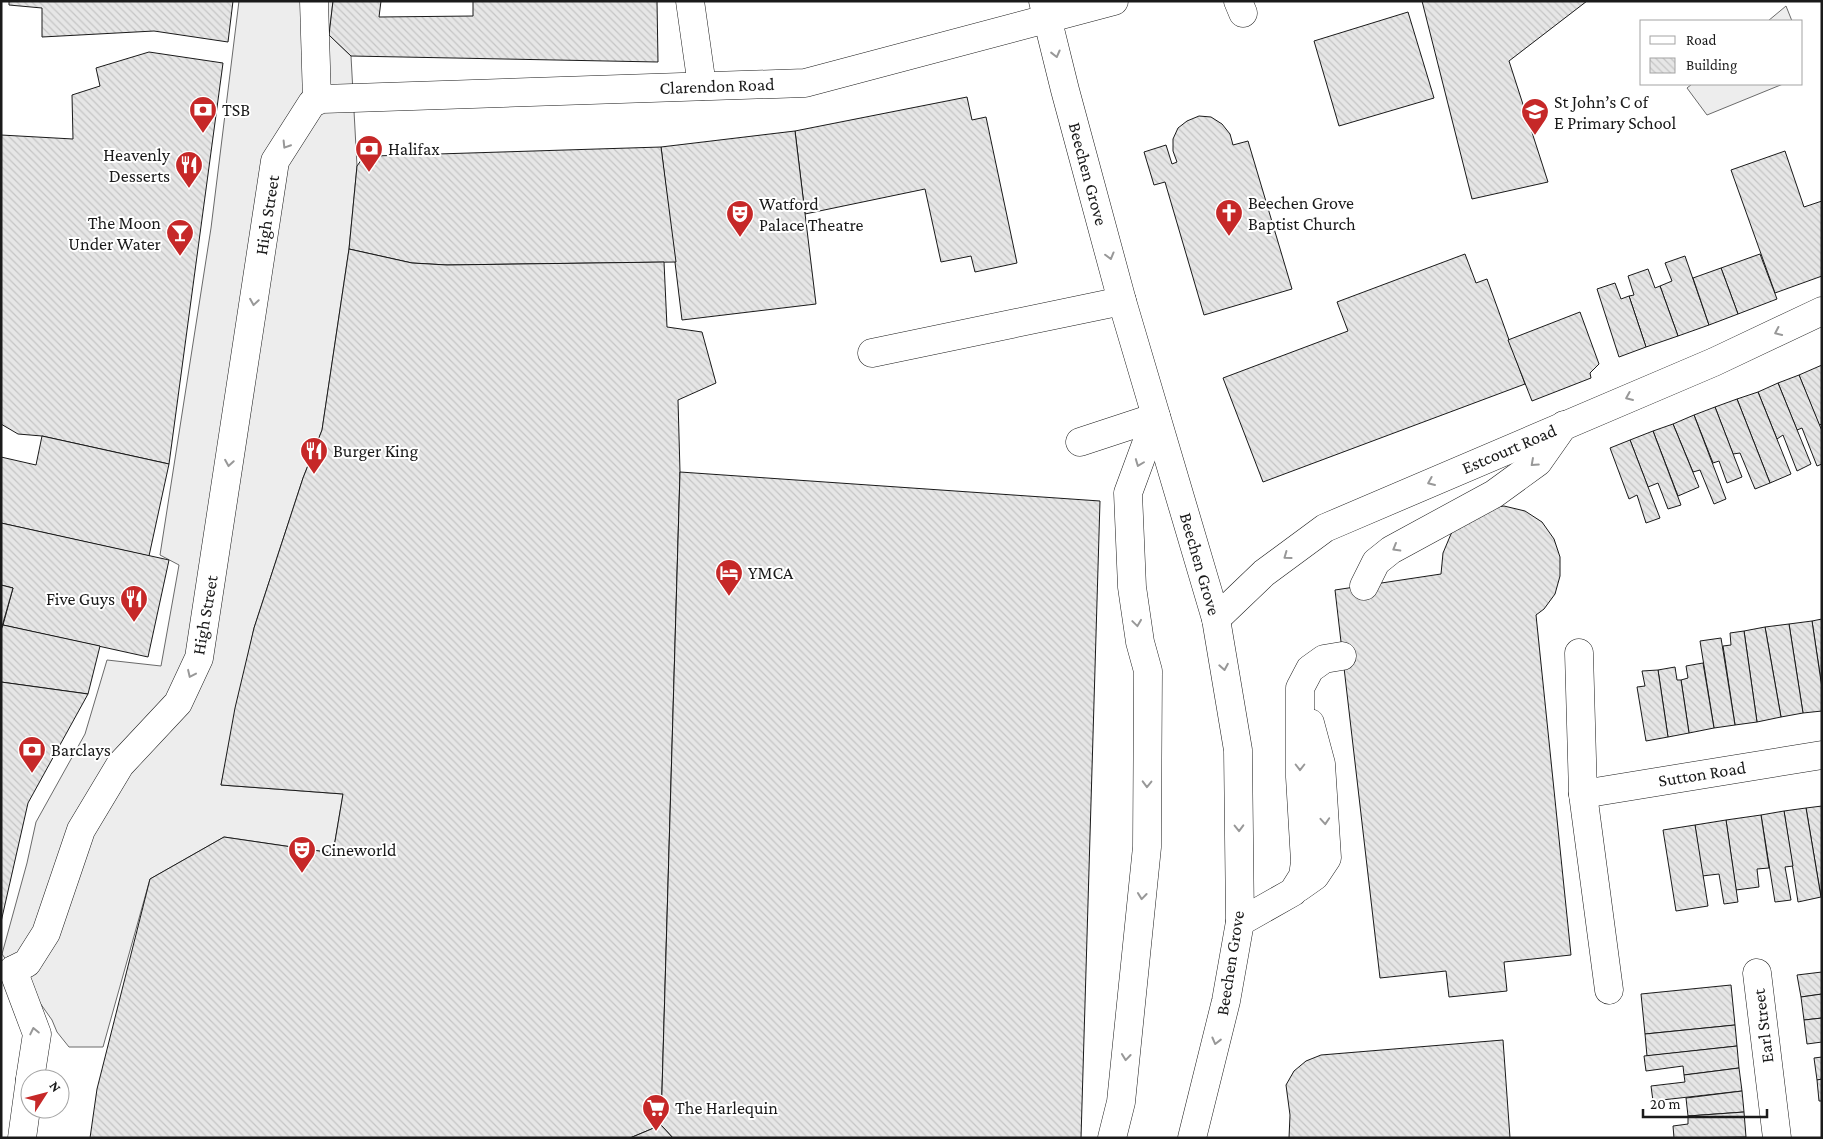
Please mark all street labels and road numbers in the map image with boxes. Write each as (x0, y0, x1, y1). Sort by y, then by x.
street label: Clarendon Road (659, 74, 775, 98)
street label: Beechen Grove (1065, 120, 1111, 228)
street label: High Street (251, 173, 283, 256)
street label: Estcourt Road (1459, 420, 1560, 478)
street label: Beechen Grove (1176, 510, 1224, 618)
street label: High Street (188, 573, 222, 656)
street label: Sutton Road (1657, 757, 1748, 791)
street label: Beechen Grove (1212, 909, 1248, 1017)
street label: Earl Street (1748, 987, 1777, 1064)

